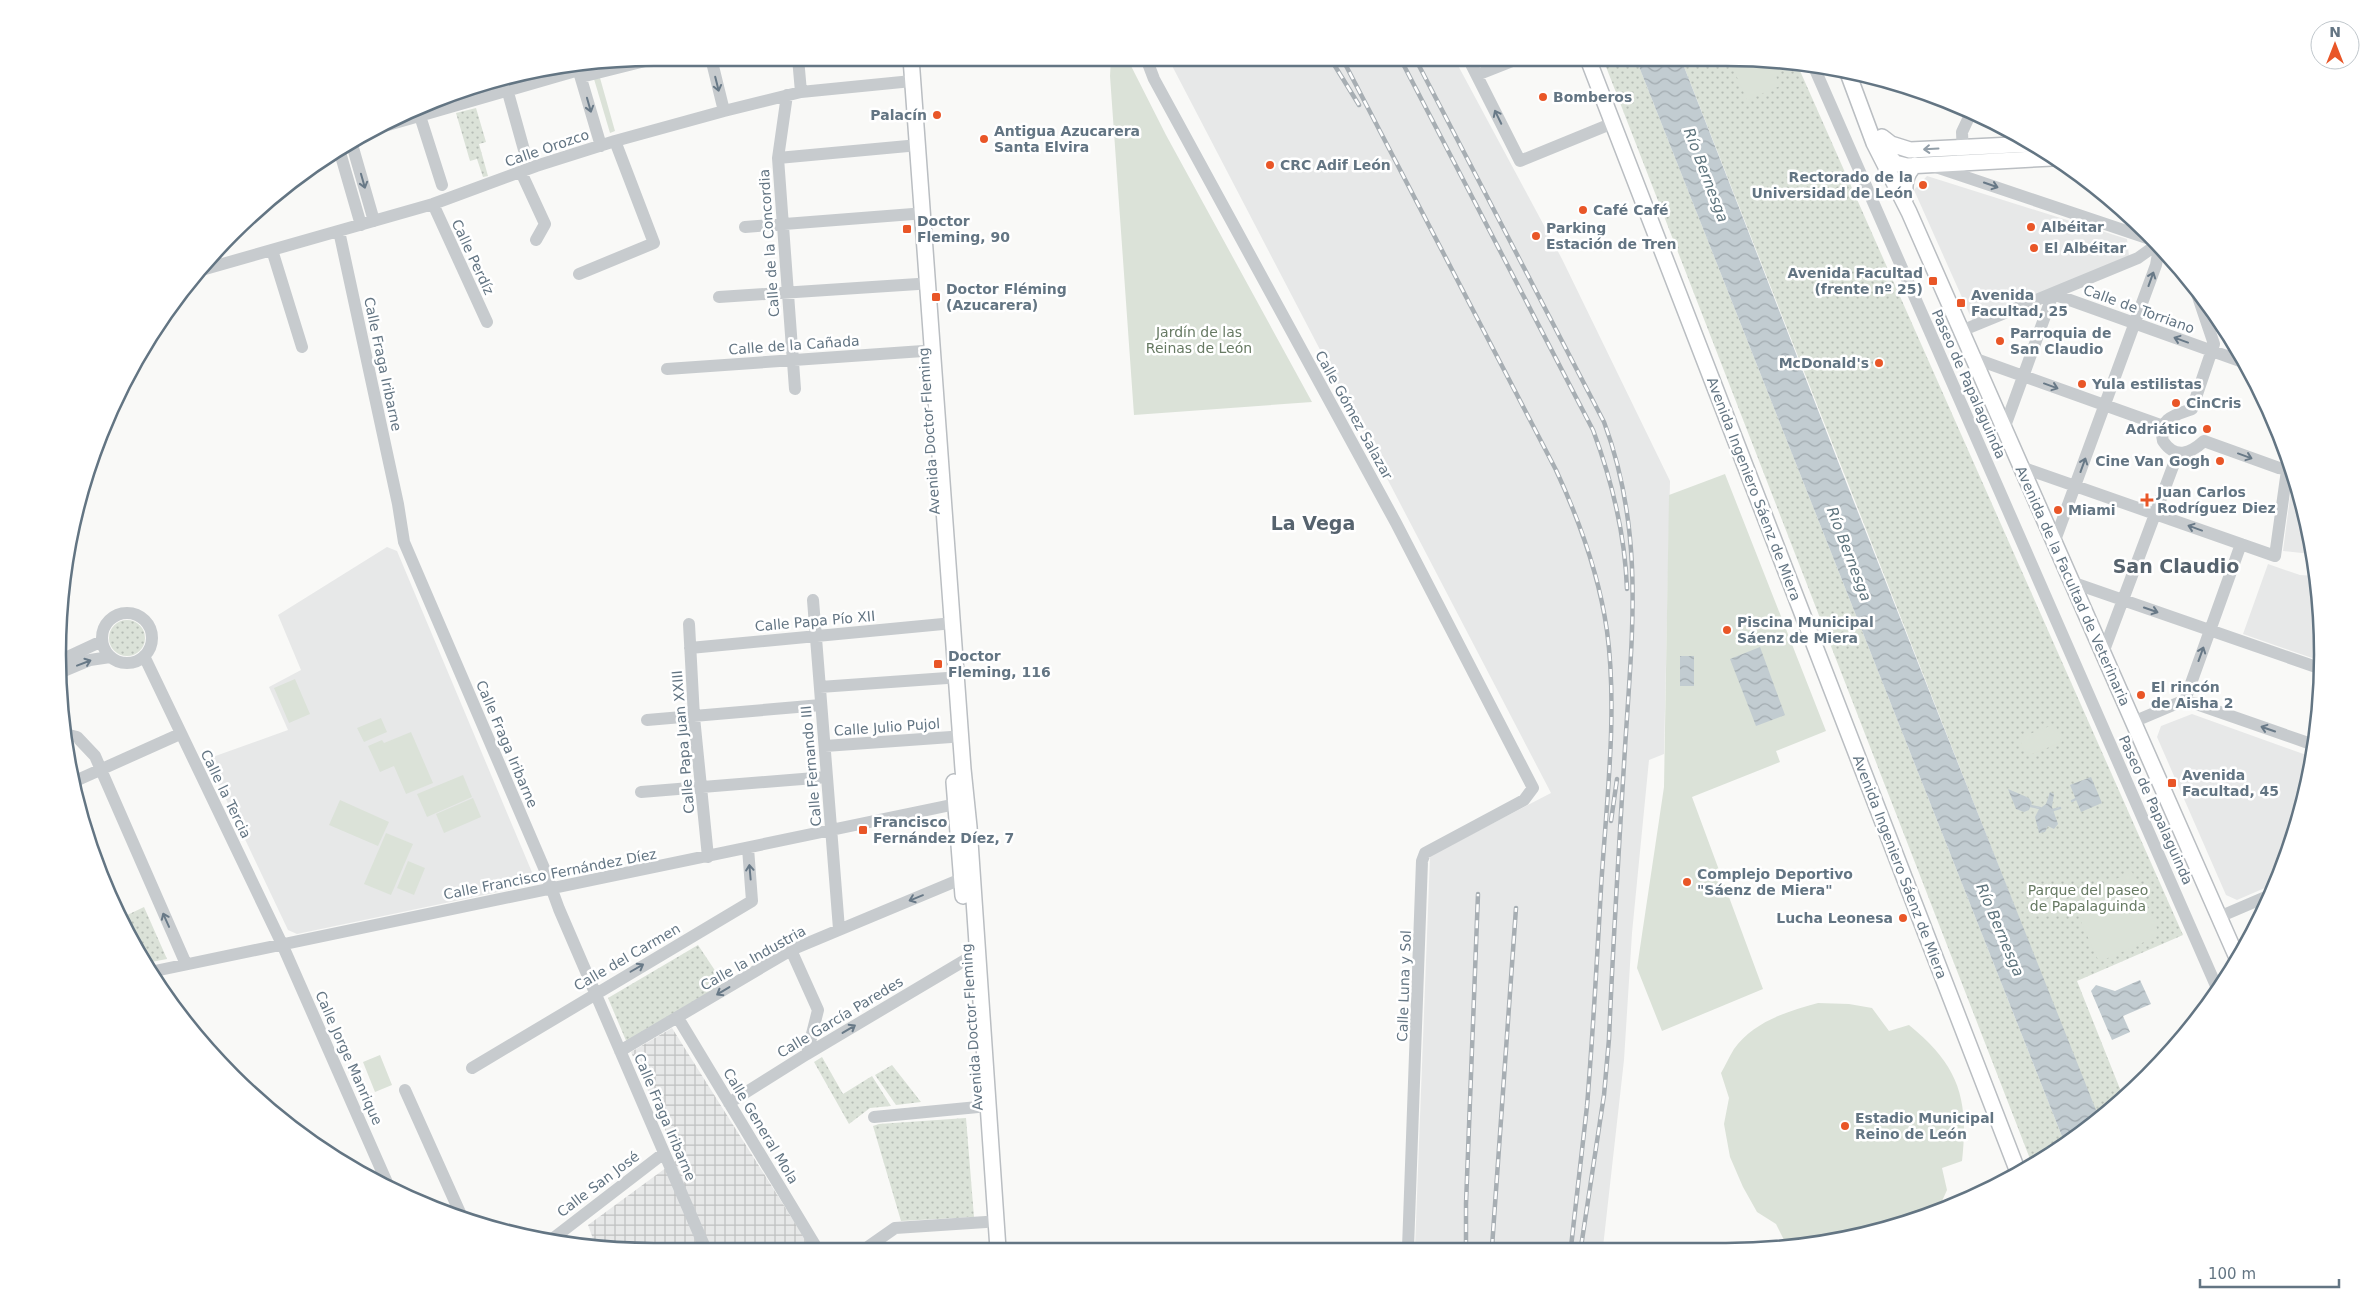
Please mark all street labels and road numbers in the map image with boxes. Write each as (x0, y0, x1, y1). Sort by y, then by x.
street label: Calle Orozco (503, 126, 591, 170)
street label: Calle de la Concordia (756, 168, 782, 318)
street label: Calle Perdíz (449, 217, 497, 297)
street label: Calle de Torriano (2081, 281, 2197, 337)
street label: Calle Fraga Iribarne (361, 295, 405, 433)
street label: Paseo de Papalaguinda (1929, 307, 2009, 461)
street label: Calle de la Cañada (728, 332, 860, 358)
street label: Avenida Doctor Fleming (915, 347, 943, 515)
street label: Calle Gómez Salazar (1312, 348, 1396, 482)
street label: Avenida Ingeniero Sáenz de Miera (1704, 375, 1804, 603)
street label: Avenida de la Facultad de Veterinaria (2013, 464, 2133, 708)
street label: Calle Papa Pío XII (754, 608, 876, 634)
street label: Calle Papa Juan XXIII (669, 670, 697, 814)
street label: Calle Fraga Iribarne (473, 678, 541, 810)
street label: Calle Fernando III (798, 705, 824, 827)
street label: Calle Julio Pujol (833, 715, 941, 739)
street label: Paseo de Papalaguinda (2116, 733, 2196, 887)
street label: Calle la Tercia (198, 747, 254, 841)
street label: Avenida Ingeniero Sáenz de Miera (1850, 753, 1950, 981)
street label: Calle Francisco Fernández Díez (442, 845, 658, 903)
street label: Calle del Carmen (571, 920, 683, 994)
street label: Calle la Industria (698, 922, 808, 994)
street label: Calle Luna y Sol (1394, 930, 1414, 1042)
street label: Avenida Doctor Fleming (958, 943, 986, 1111)
street label: Calle García Paredes (774, 973, 906, 1061)
street label: Calle Jorge Manrique (312, 989, 386, 1127)
street label: Calle Fraga Iribarne (631, 1051, 699, 1183)
street label: Calle General Mola (720, 1065, 802, 1187)
street label: Calle San José (554, 1148, 642, 1220)

